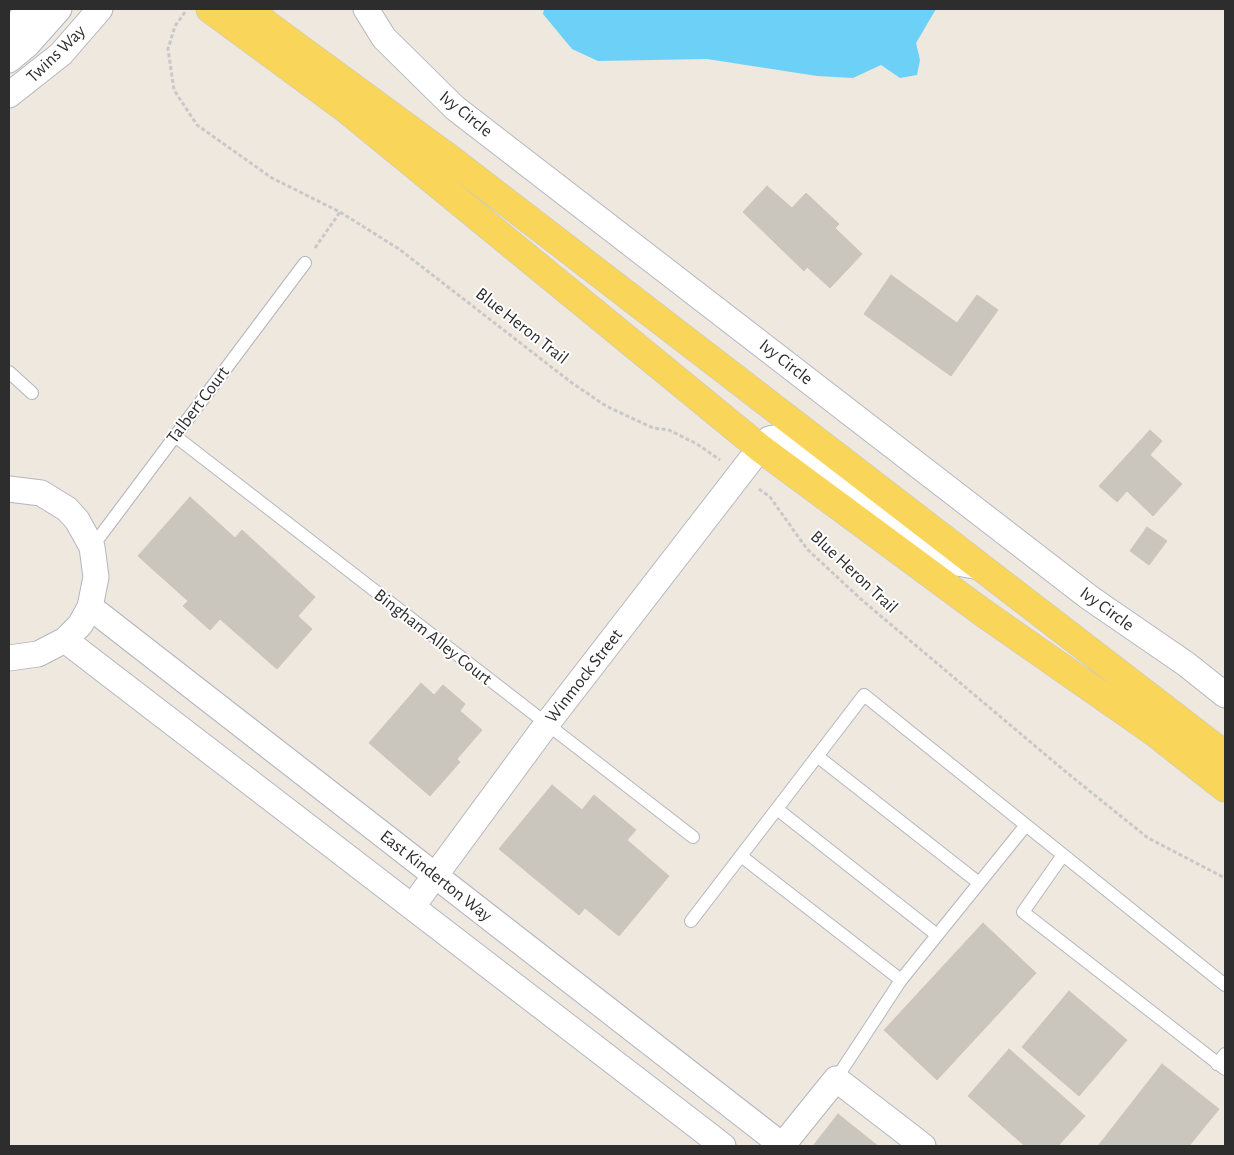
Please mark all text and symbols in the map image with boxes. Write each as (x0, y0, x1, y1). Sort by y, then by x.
street label: Twins Way (22, 21, 90, 87)
street label: Ivy Circle (435, 86, 497, 142)
street label: Blue Heron Trail (471, 283, 573, 369)
street label: Ivy Circle (755, 334, 817, 390)
street label: Talbert Court (162, 362, 234, 448)
street label: Blue Heron Trail (806, 526, 902, 618)
street label: Ivy Circle (1076, 582, 1138, 636)
street label: Bingham Alley Court (370, 584, 496, 690)
street label: Winmock Street (541, 625, 627, 727)
street label: East Kinderton Way (376, 826, 496, 926)

